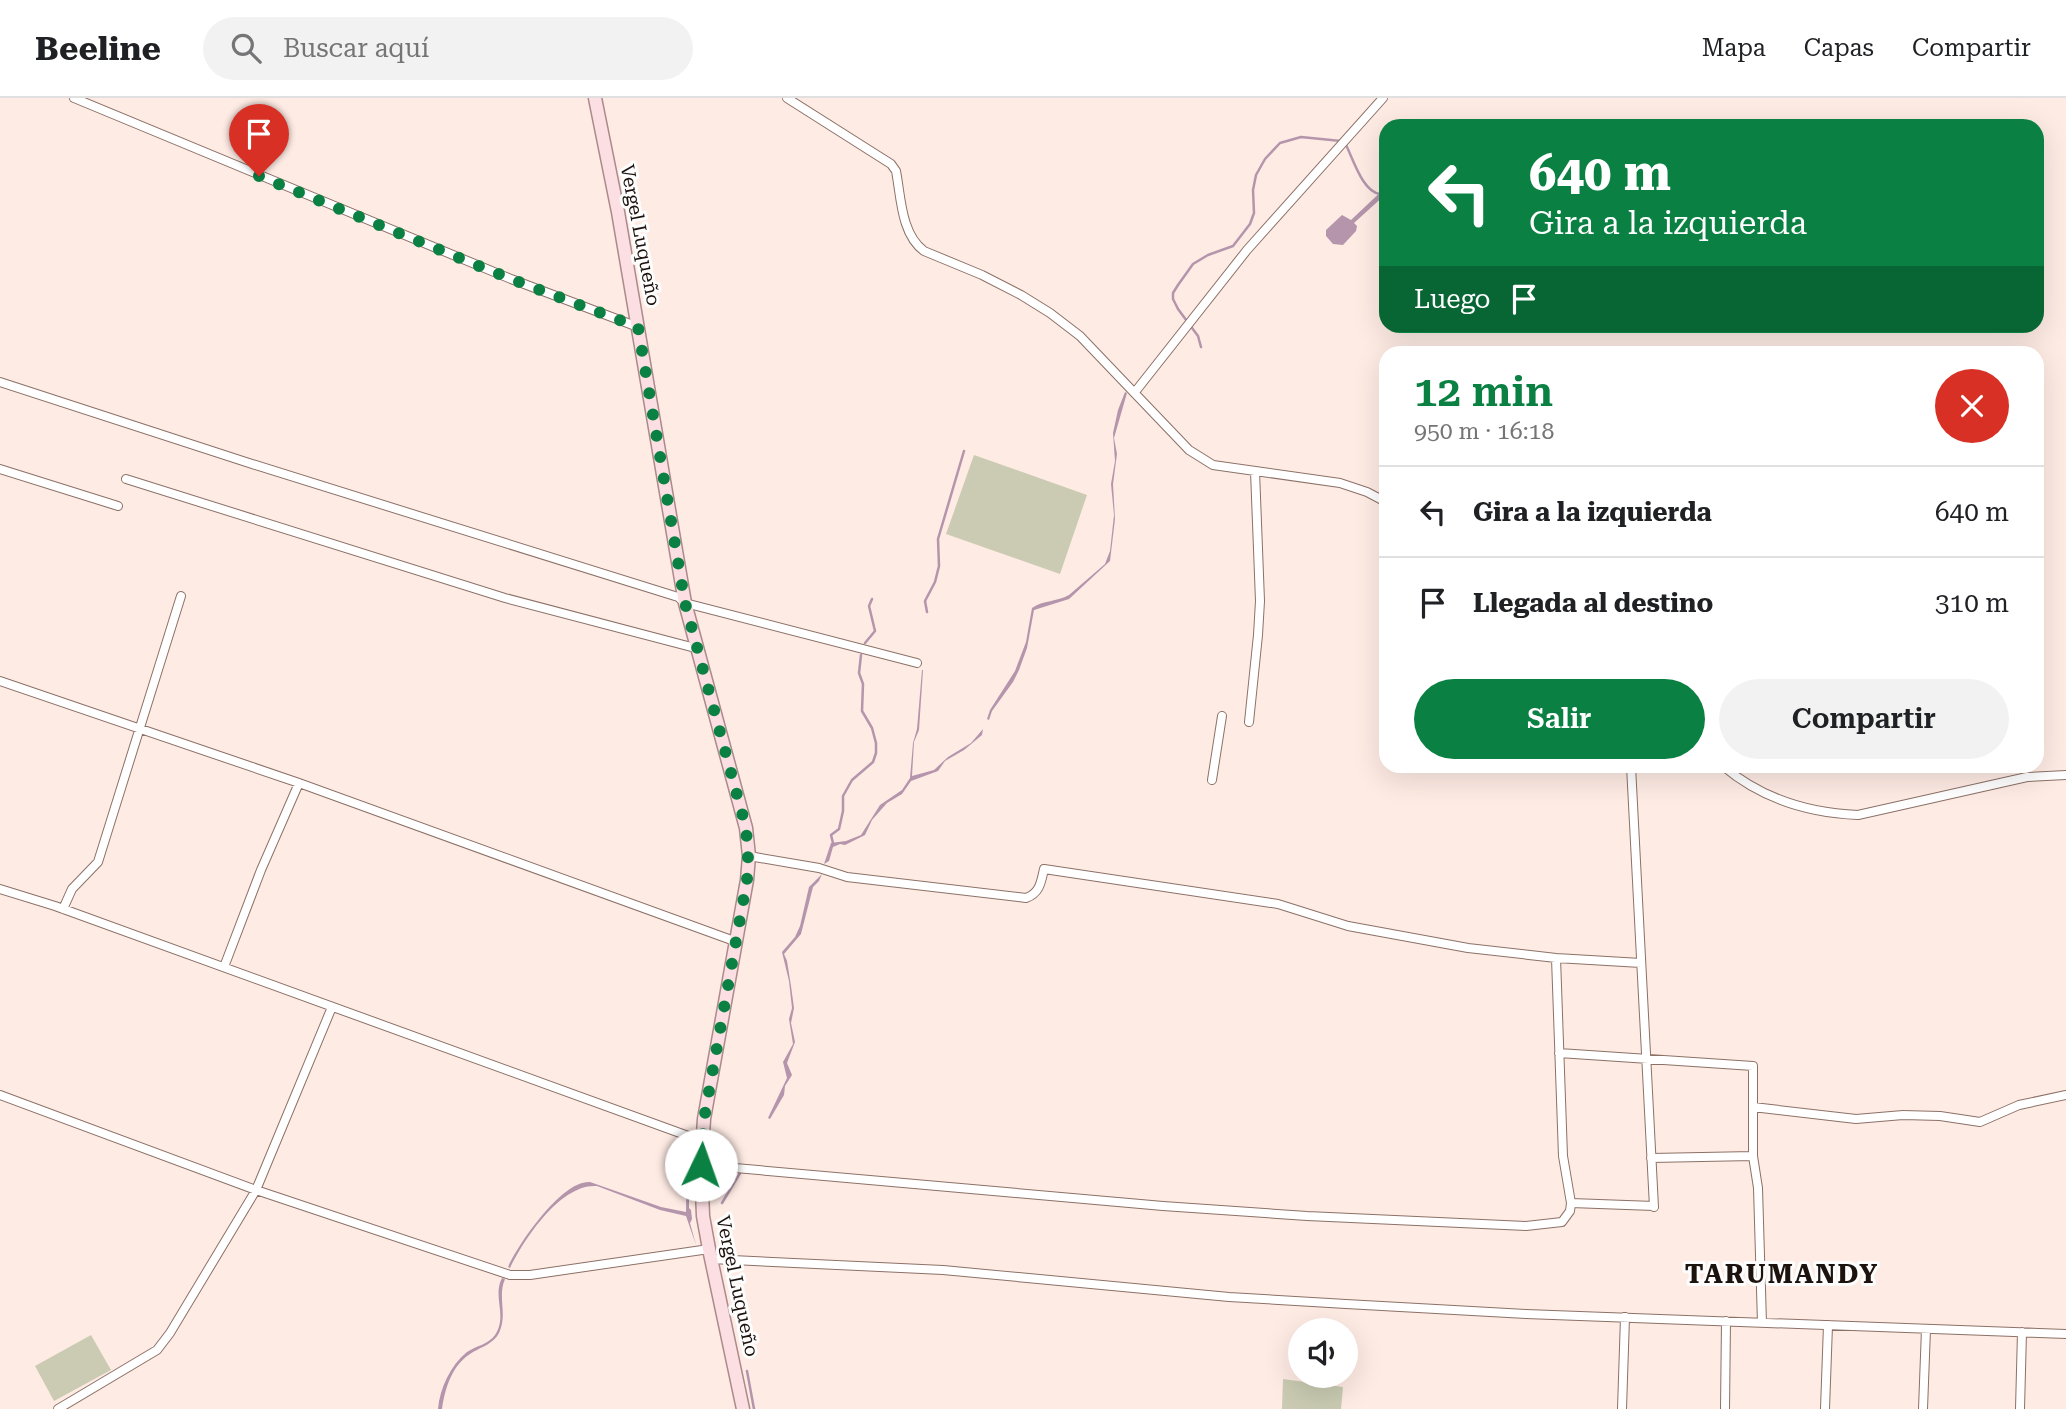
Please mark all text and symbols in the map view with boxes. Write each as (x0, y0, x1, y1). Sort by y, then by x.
search box (203, 17, 693, 80)
text: Beeline (35, 29, 161, 68)
icon: search (227, 29, 265, 67)
text: Buscar aquí (283, 33, 429, 63)
text: Mapa (1702, 34, 1766, 62)
text: Capas (1804, 34, 1874, 62)
text: Compartir (1912, 34, 2031, 62)
pin (229, 104, 289, 176)
icon: arrive (240, 115, 278, 153)
text: 640 m (1529, 145, 1671, 202)
icon: left (1414, 147, 1505, 238)
street label: Vergel Luqueño (616, 163, 665, 308)
text: Gira a la izquierda (1529, 204, 1807, 242)
icon: arrive (1505, 280, 1543, 318)
text: Luego (1414, 284, 1491, 314)
text: 12 min (1414, 367, 1553, 416)
button: close (1935, 369, 2009, 443)
text: 950 m · 16:18 (1414, 418, 1554, 445)
icon: left (1414, 493, 1452, 531)
text: Gira a la izquierda (1473, 497, 1712, 527)
text: 640 m (1935, 497, 2009, 527)
icon: arrive (1414, 584, 1452, 622)
text: Llegada al destino (1473, 588, 1713, 618)
text: 310 m (1935, 588, 2009, 618)
button: Salir (1414, 679, 1705, 759)
button: Compartir (1719, 679, 2009, 759)
position arrow (664, 1128, 738, 1202)
street label: Vergel Luqueño (711, 1214, 764, 1359)
district label: TARUMANDY (1685, 1259, 1879, 1289)
map controls (1288, 1318, 1358, 1388)
button: sound (1288, 1318, 1358, 1388)

